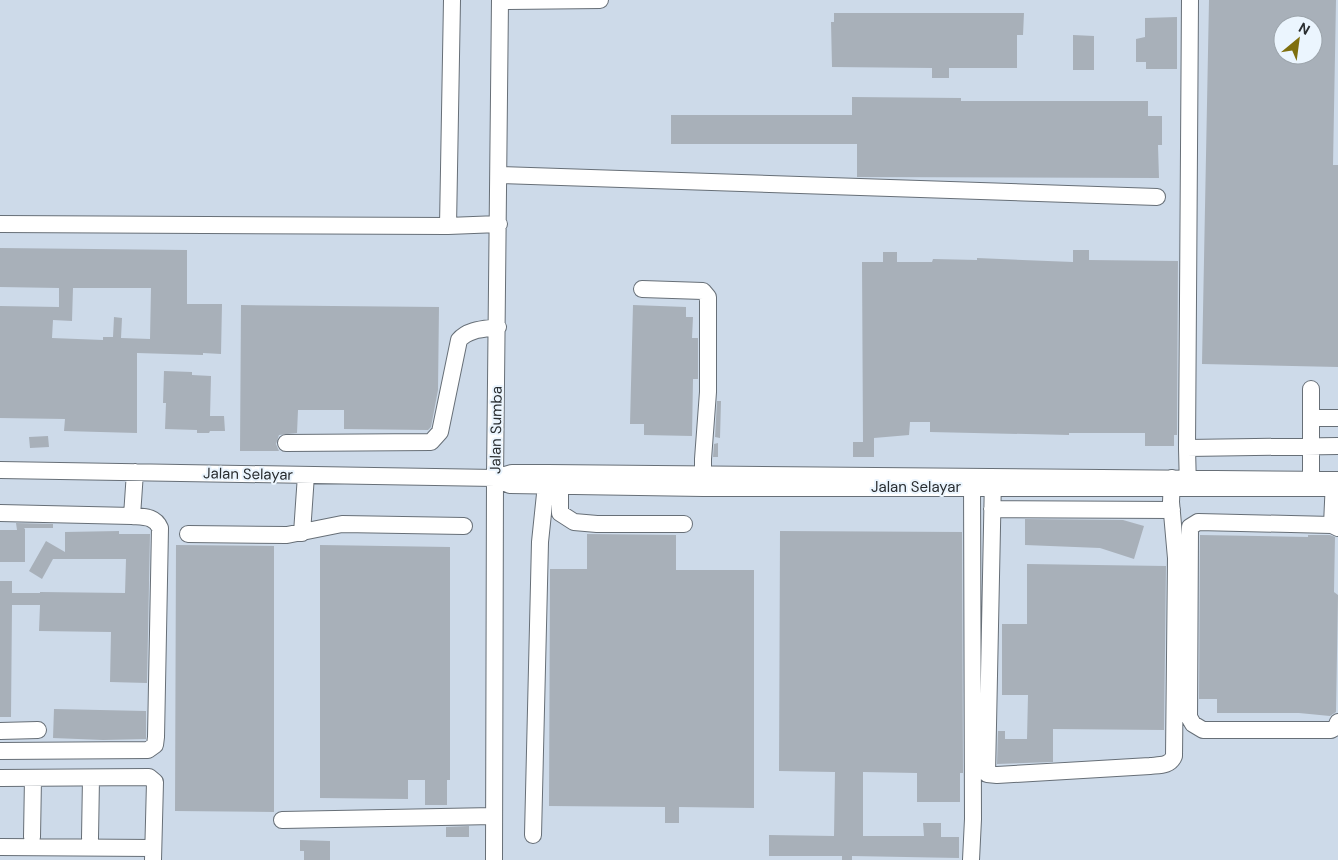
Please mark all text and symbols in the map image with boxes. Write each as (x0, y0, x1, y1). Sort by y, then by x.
north arrow (1273, 15, 1323, 65)
text: N (1295, 18, 1313, 39)
street label: Jalan Sumba (485, 386, 507, 474)
street label: Jalan Selayar (203, 463, 294, 485)
street label: Jalan Selayar (871, 477, 961, 497)

